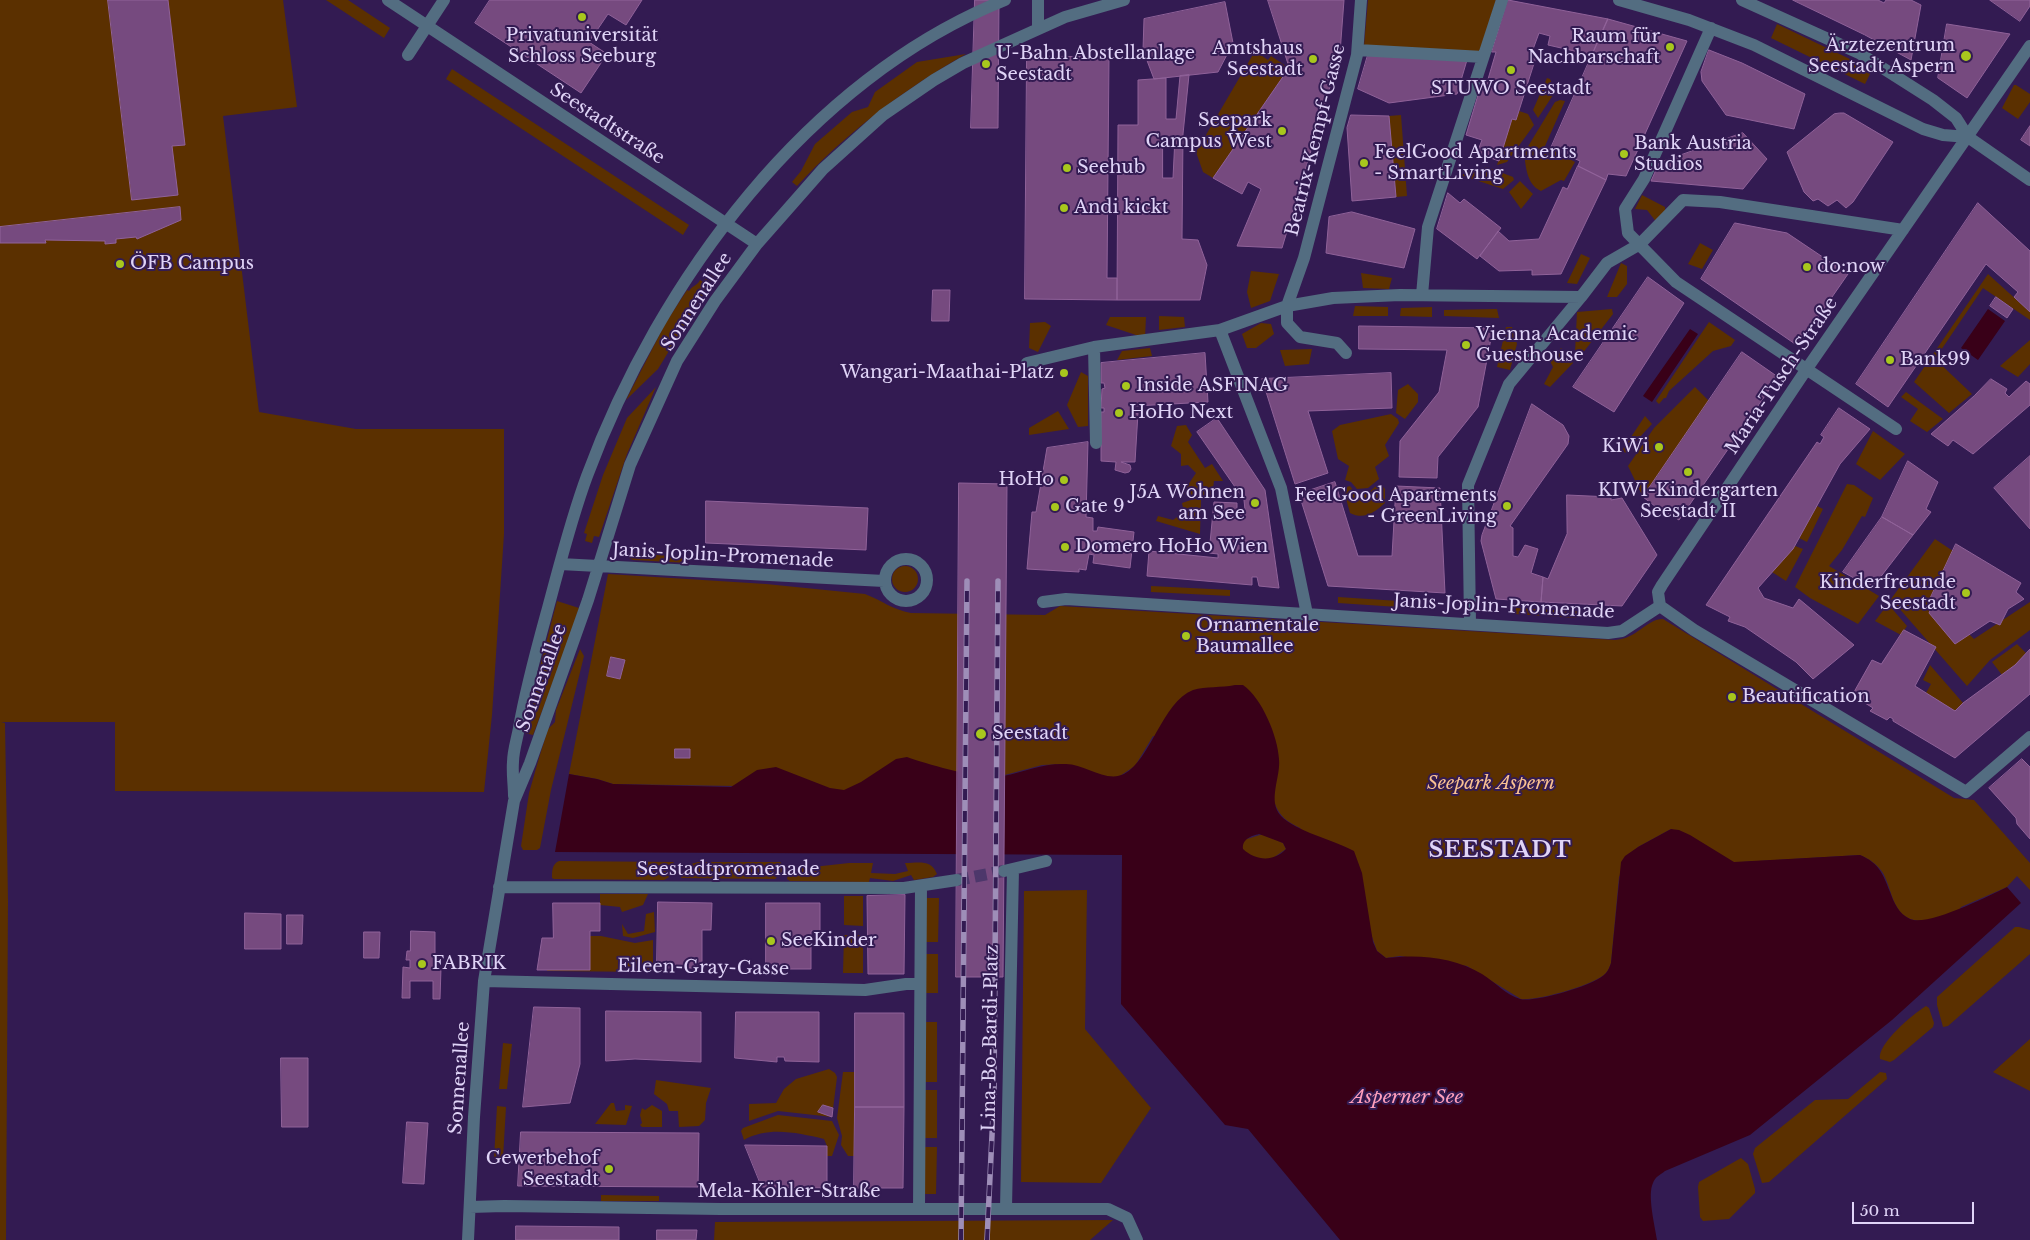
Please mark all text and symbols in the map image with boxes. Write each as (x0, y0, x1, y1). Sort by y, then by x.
marker: Privatuniversität Schloss Seeburg (576, 11, 588, 23)
place label: Privatuniversität Schloss Seeburg (506, 25, 658, 68)
place label: Raum für Nachbarschaft (1528, 26, 1660, 68)
place label: Ärztezentrum Seestadt Aspern (1808, 35, 1955, 78)
place label: Amtshaus Seestadt (1212, 38, 1303, 80)
marker: Raum für Nachbarschaft (1664, 41, 1676, 53)
street label: Beatrix-Kempf-Gasse (1282, 42, 1350, 238)
place label: U-Bahn Abstellanlage Seestadt (996, 43, 1195, 86)
marker: Ärztezentrum Seestadt Aspern (1959, 49, 1973, 63)
marker: Amtshaus Seestadt (1307, 53, 1319, 65)
marker: U-Bahn Abstellanlage Seestadt (980, 58, 992, 70)
marker: STUWO Seestadt (1505, 64, 1517, 76)
place label: STUWO Seestadt (1431, 78, 1591, 100)
street label: Seestadtstraße (546, 79, 668, 169)
place label: Seepark Campus West (1146, 110, 1272, 152)
marker: Seepark Campus West (1276, 125, 1288, 137)
place label: Bank Austria Studios (1634, 133, 1752, 176)
place label: FeelGood Apartments - SmartLiving (1374, 142, 1577, 184)
marker: Bank Austria Studios (1618, 148, 1630, 160)
place label: Seehub (1077, 157, 1145, 179)
marker: FeelGood Apartments - SmartLiving (1358, 157, 1370, 169)
marker: Seehub (1061, 162, 1073, 174)
place label: Andi kickt (1074, 197, 1169, 219)
marker: Andi kickt (1058, 202, 1070, 214)
street label: Sonnenallee (657, 249, 737, 355)
place label: ÖFB Campus (130, 253, 254, 275)
place label: do:now (1817, 256, 1885, 278)
marker: ÖFB Campus (114, 258, 126, 270)
marker: do:now (1801, 261, 1813, 273)
street label: Maria-Tusch-Straße (1721, 293, 1843, 459)
place label: Vienna Academic Guesthouse (1476, 324, 1637, 366)
marker: Vienna Academic Guesthouse (1460, 339, 1472, 351)
place label: Bank99 (1900, 349, 1970, 371)
marker: Bank99 (1884, 354, 1896, 366)
place label: Wangari-Maathai-Platz (840, 362, 1054, 384)
marker: Wangari-Maathai-Platz (1058, 367, 1070, 379)
place label: Inside ASFINAG (1136, 375, 1288, 397)
marker: Inside ASFINAG (1120, 380, 1132, 392)
place label: HoHo Next (1129, 402, 1233, 424)
marker: HoHo Next (1113, 407, 1125, 419)
place label: KiWi (1602, 436, 1649, 458)
marker: KiWi (1653, 441, 1665, 453)
marker: KIWI-Kindergarten Seestadt II (1682, 466, 1694, 478)
place label: HoHo (999, 469, 1054, 491)
marker: HoHo (1058, 474, 1070, 486)
place label: KIWI-Kindergarten Seestadt II (1598, 480, 1778, 522)
place label: J5A Wohnen am See (1130, 482, 1245, 524)
place label: FeelGood Apartments - GreenLiving (1294, 485, 1497, 528)
place label: Gate 9 (1065, 496, 1124, 518)
marker: J5A Wohnen am See (1249, 497, 1261, 509)
marker: FeelGood Apartments - GreenLiving (1501, 500, 1513, 512)
marker: Gate 9 (1049, 501, 1061, 513)
place label: Domero HoHo Wien (1075, 536, 1268, 558)
street label: Janis-Joplin-Promenade (612, 539, 834, 573)
marker: Domero HoHo Wien (1059, 541, 1071, 553)
place label: Kinderfreunde Seestadt (1819, 572, 1956, 614)
marker: Kinderfreunde Seestadt (1960, 587, 1972, 599)
street label: Janis-Joplin-Promenade (1393, 590, 1615, 624)
place label: Ornamentale Baumallee (1196, 615, 1319, 658)
street label: Sonnenallee (512, 621, 572, 735)
marker: Ornamentale Baumallee (1180, 630, 1192, 642)
place label: Beautification (1742, 686, 1870, 708)
marker: Beautification (1726, 691, 1738, 703)
place label: Seestadt (992, 723, 1068, 745)
marker: Seestadt (974, 727, 988, 741)
park label: Seepark Aspern (1427, 773, 1555, 795)
district label: SEESTADT (1427, 838, 1573, 864)
street label: Seestadtpromenade (637, 859, 819, 881)
place label: SeeKinder (781, 930, 877, 952)
marker: SeeKinder (765, 935, 777, 947)
street label: Lina-Bo-Bardi-Platz (979, 944, 1003, 1132)
place label: FABRIK (432, 953, 506, 975)
street label: Eileen-Gray-Gasse (617, 956, 789, 980)
marker: FABRIK (416, 958, 428, 970)
street label: Sonnenallee (445, 1021, 475, 1135)
water label: Asperner See (1351, 1087, 1463, 1109)
place label: Gewerbehof Seestadt (486, 1148, 599, 1190)
marker: Gewerbehof Seestadt (603, 1163, 615, 1175)
street label: Mela-Köhler-Straße (697, 1181, 881, 1203)
scale bar (1855, 1192, 1978, 1224)
text: 50 m (1860, 1201, 1900, 1220)

